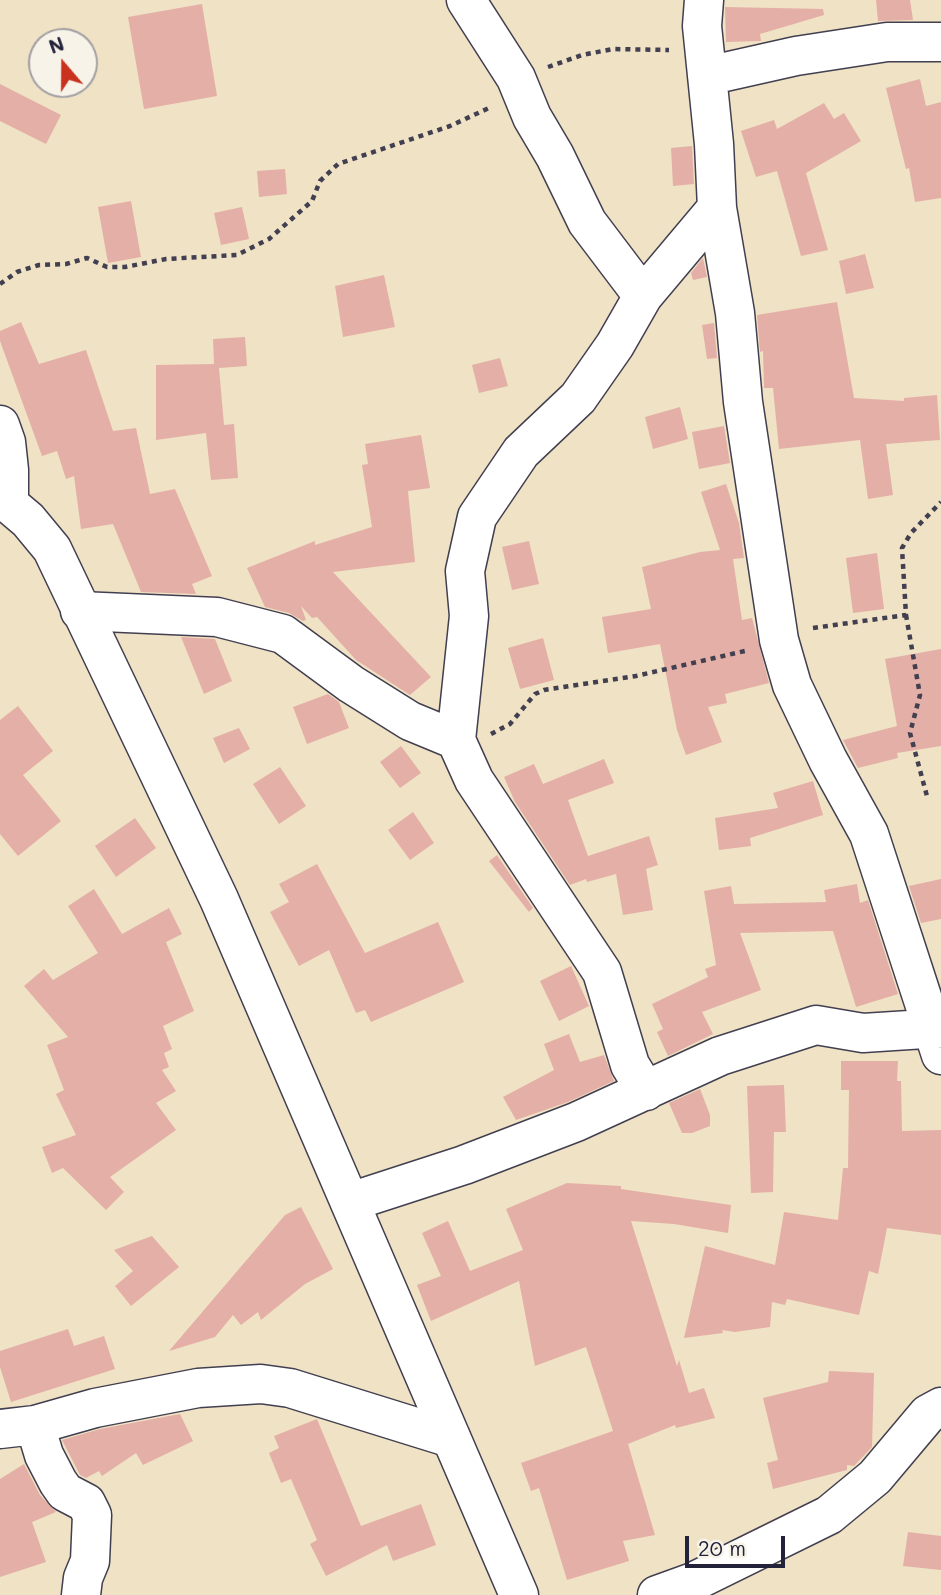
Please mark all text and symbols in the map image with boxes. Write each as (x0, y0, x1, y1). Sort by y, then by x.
north arrow (28, 28, 98, 98)
text: N (45, 30, 67, 59)
scale bar (689, 1522, 789, 1566)
text: 20 m (698, 1534, 746, 1561)

